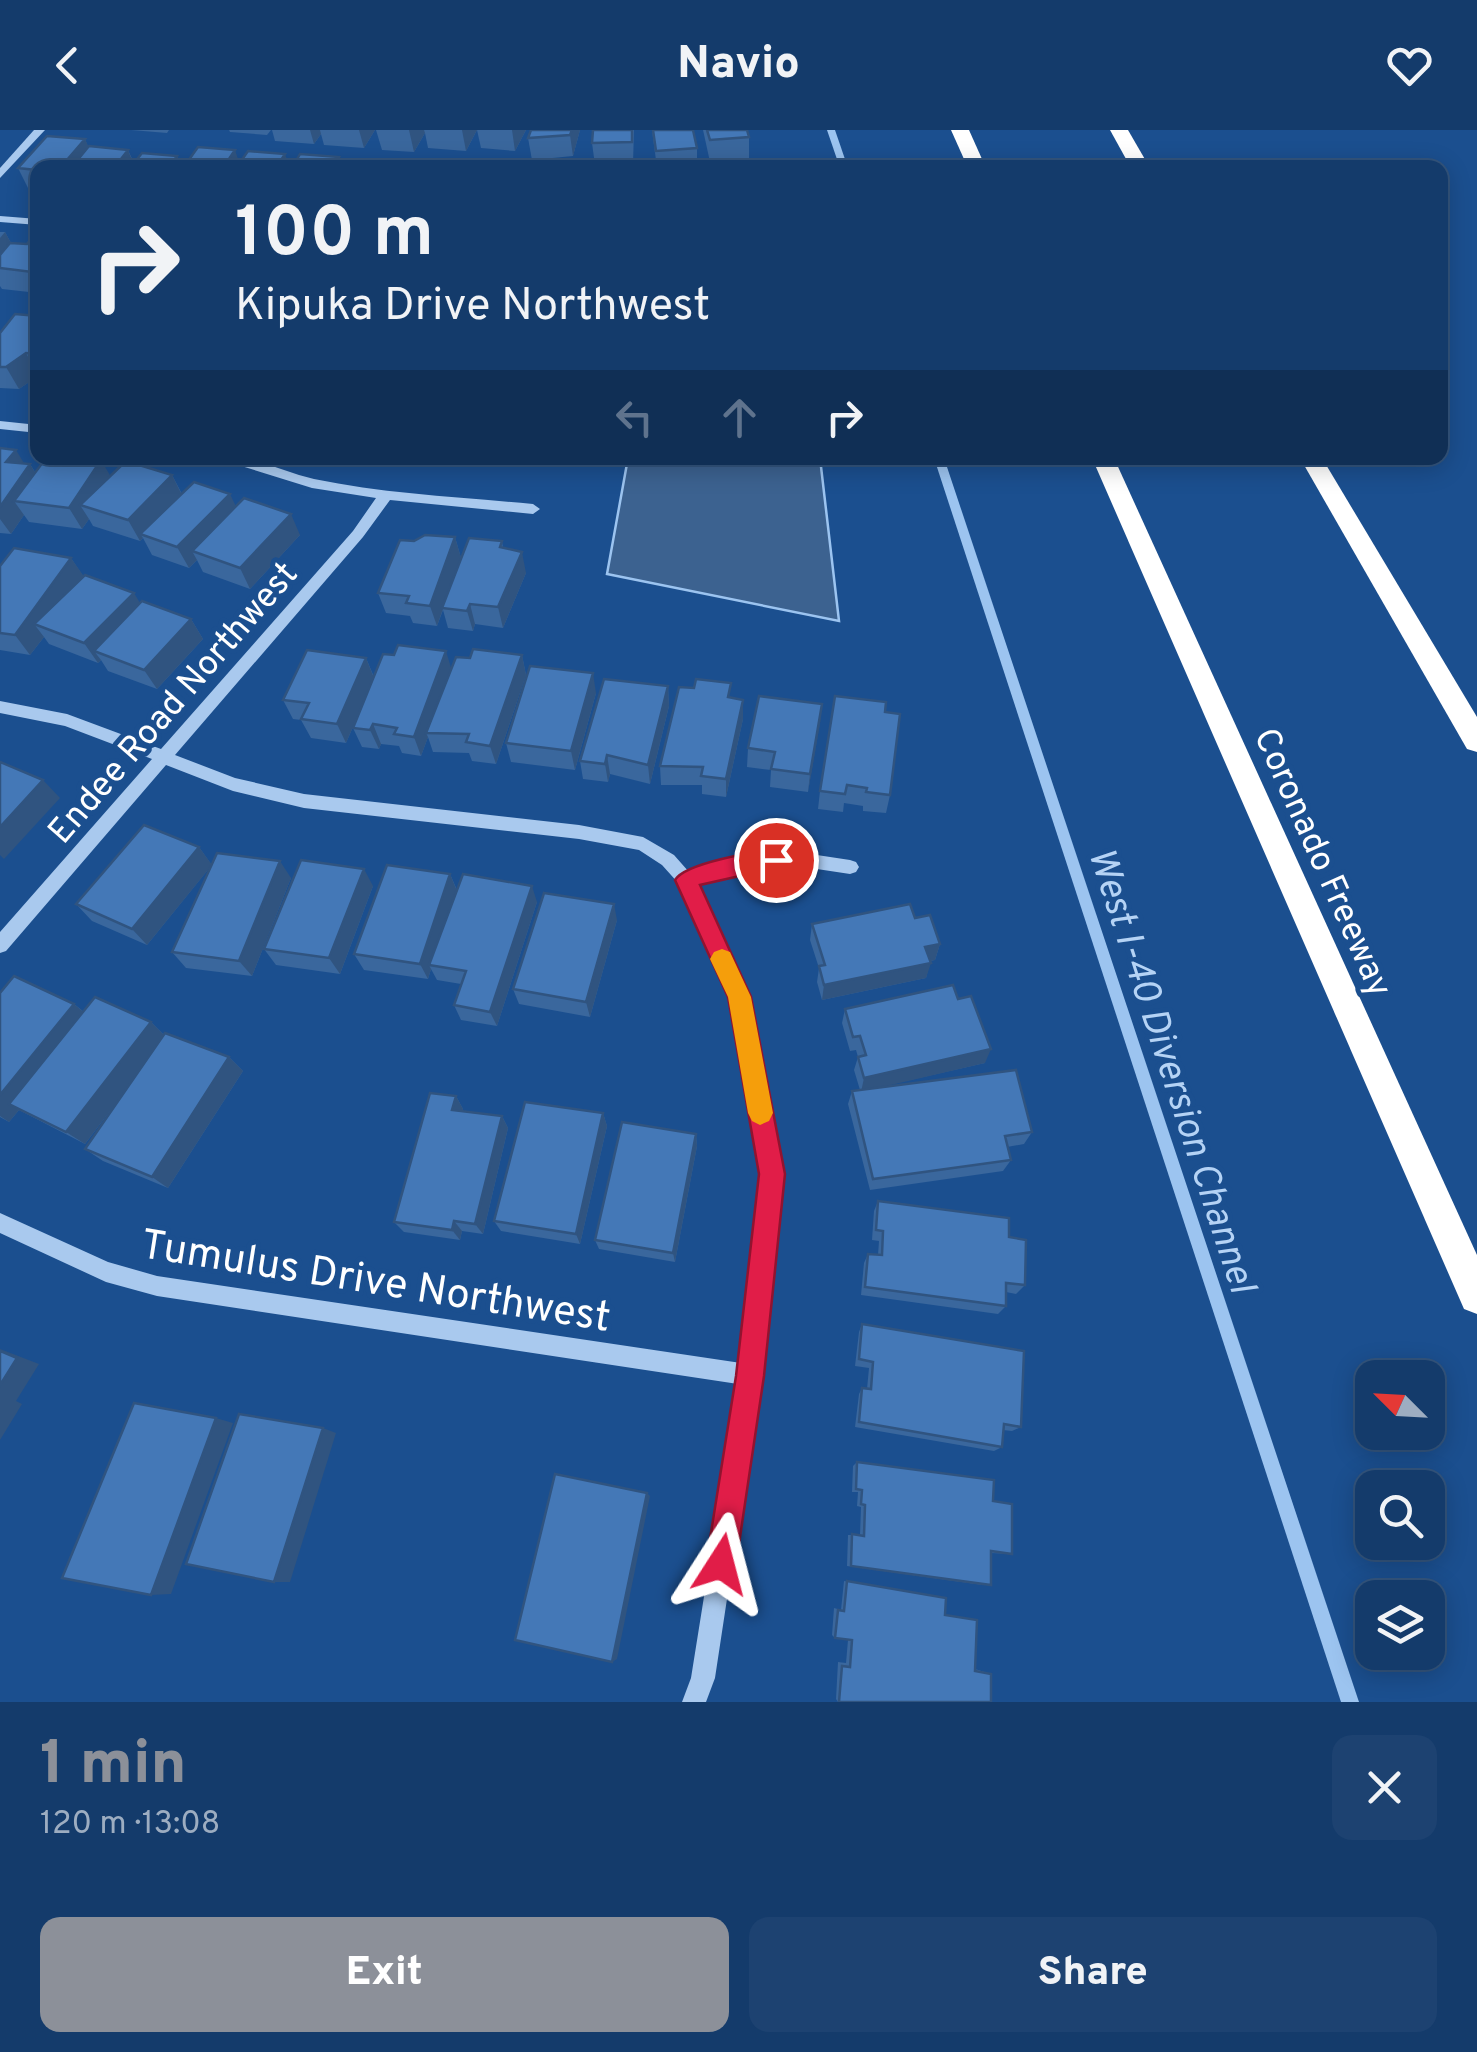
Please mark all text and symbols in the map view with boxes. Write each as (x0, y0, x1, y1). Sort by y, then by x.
text: Navio (677, 37, 800, 94)
icon: back (40, 38, 95, 93)
icon: heart (1382, 38, 1437, 93)
text: 100 m (235, 192, 434, 281)
icon: right (70, 200, 200, 330)
text: Kipuka Drive Northwest (235, 279, 710, 336)
icon: left (607, 390, 662, 445)
icon: ahead (712, 390, 767, 445)
icon: right (817, 390, 872, 445)
street label: Endee Road Northwest (40, 554, 309, 854)
street label: Coronado Freeway (1242, 722, 1400, 1005)
pin (734, 818, 819, 903)
icon: arrive (749, 833, 804, 888)
water label: West I-40 Diversion Channel (1075, 842, 1266, 1302)
street label: Tumulus Drive Northwest (137, 1220, 614, 1347)
north arrow (1355, 1360, 1445, 1450)
map controls (1355, 1360, 1445, 1670)
button: search (1355, 1470, 1445, 1560)
position arrow (669, 1512, 773, 1616)
button: layers (1355, 1580, 1445, 1670)
text: 1 min (40, 1729, 187, 1805)
button: close (1332, 1735, 1437, 1840)
text: 120 m · 13:08 (40, 1805, 220, 1845)
button: Exit (40, 1917, 729, 2032)
button: Share (749, 1917, 1437, 2032)

